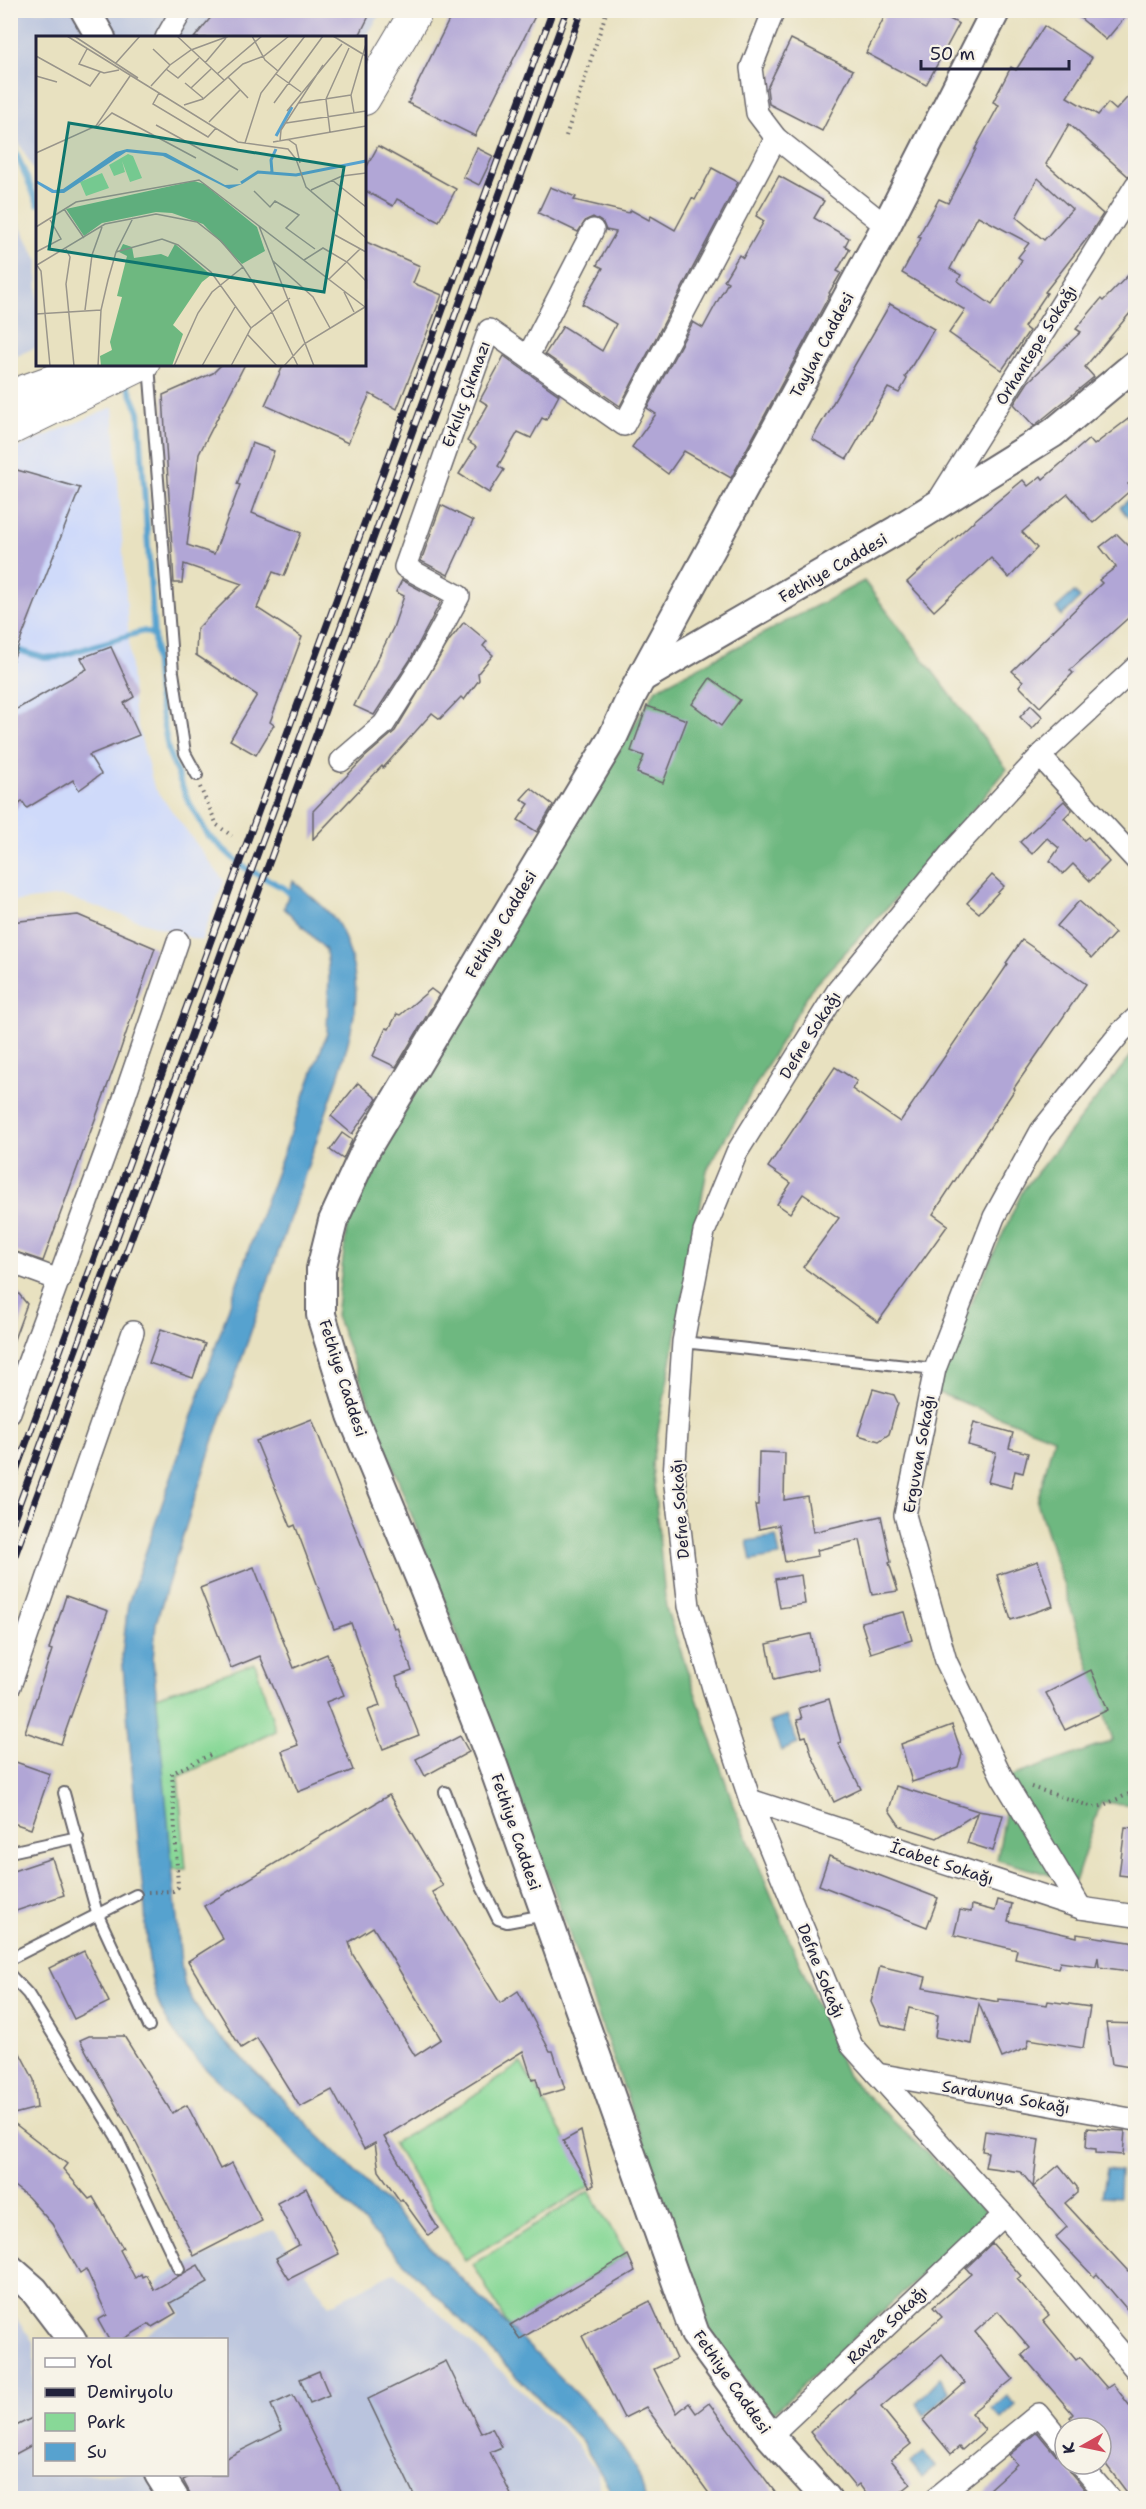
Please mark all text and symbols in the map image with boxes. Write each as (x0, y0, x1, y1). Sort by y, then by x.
scale bar (921, 33, 1070, 71)
inset map (36, 36, 366, 366)
text: 50 m (930, 42, 975, 66)
street label: Orhantepe Sokağı (991, 281, 1081, 409)
street label: Taylan Caddesi (785, 288, 859, 402)
street label: Erkılıç Çıkmazı (437, 338, 495, 450)
street label: Fethiye Caddesi (775, 528, 891, 608)
street label: Fethiye Caddesi (461, 866, 541, 982)
street label: Defne Sokağı (775, 987, 845, 1083)
street label: Fethiye Caddesi (314, 1317, 372, 1439)
street label: Erguvan Sokağı (898, 1393, 940, 1515)
street label: Defne Sokağı (666, 1458, 694, 1560)
street label: Fethiye Caddesi (486, 1771, 546, 1893)
street label: İcabet Sokağı (888, 1836, 996, 1890)
street label: Defne Sokağı (793, 1921, 849, 2021)
street label: Sardunya Sokağı (940, 2075, 1072, 2119)
street label: Ravza Sokağı (842, 2281, 932, 2369)
street label: Fethiye Caddesi (688, 2326, 776, 2438)
legend (33, 2338, 228, 2476)
text: Yol (87, 2350, 113, 2374)
text: Demiryolu (87, 2380, 173, 2404)
text: Park (87, 2410, 126, 2434)
north arrow (1053, 2416, 1113, 2476)
text: Su (87, 2440, 107, 2464)
text: K (1057, 2441, 1080, 2455)

